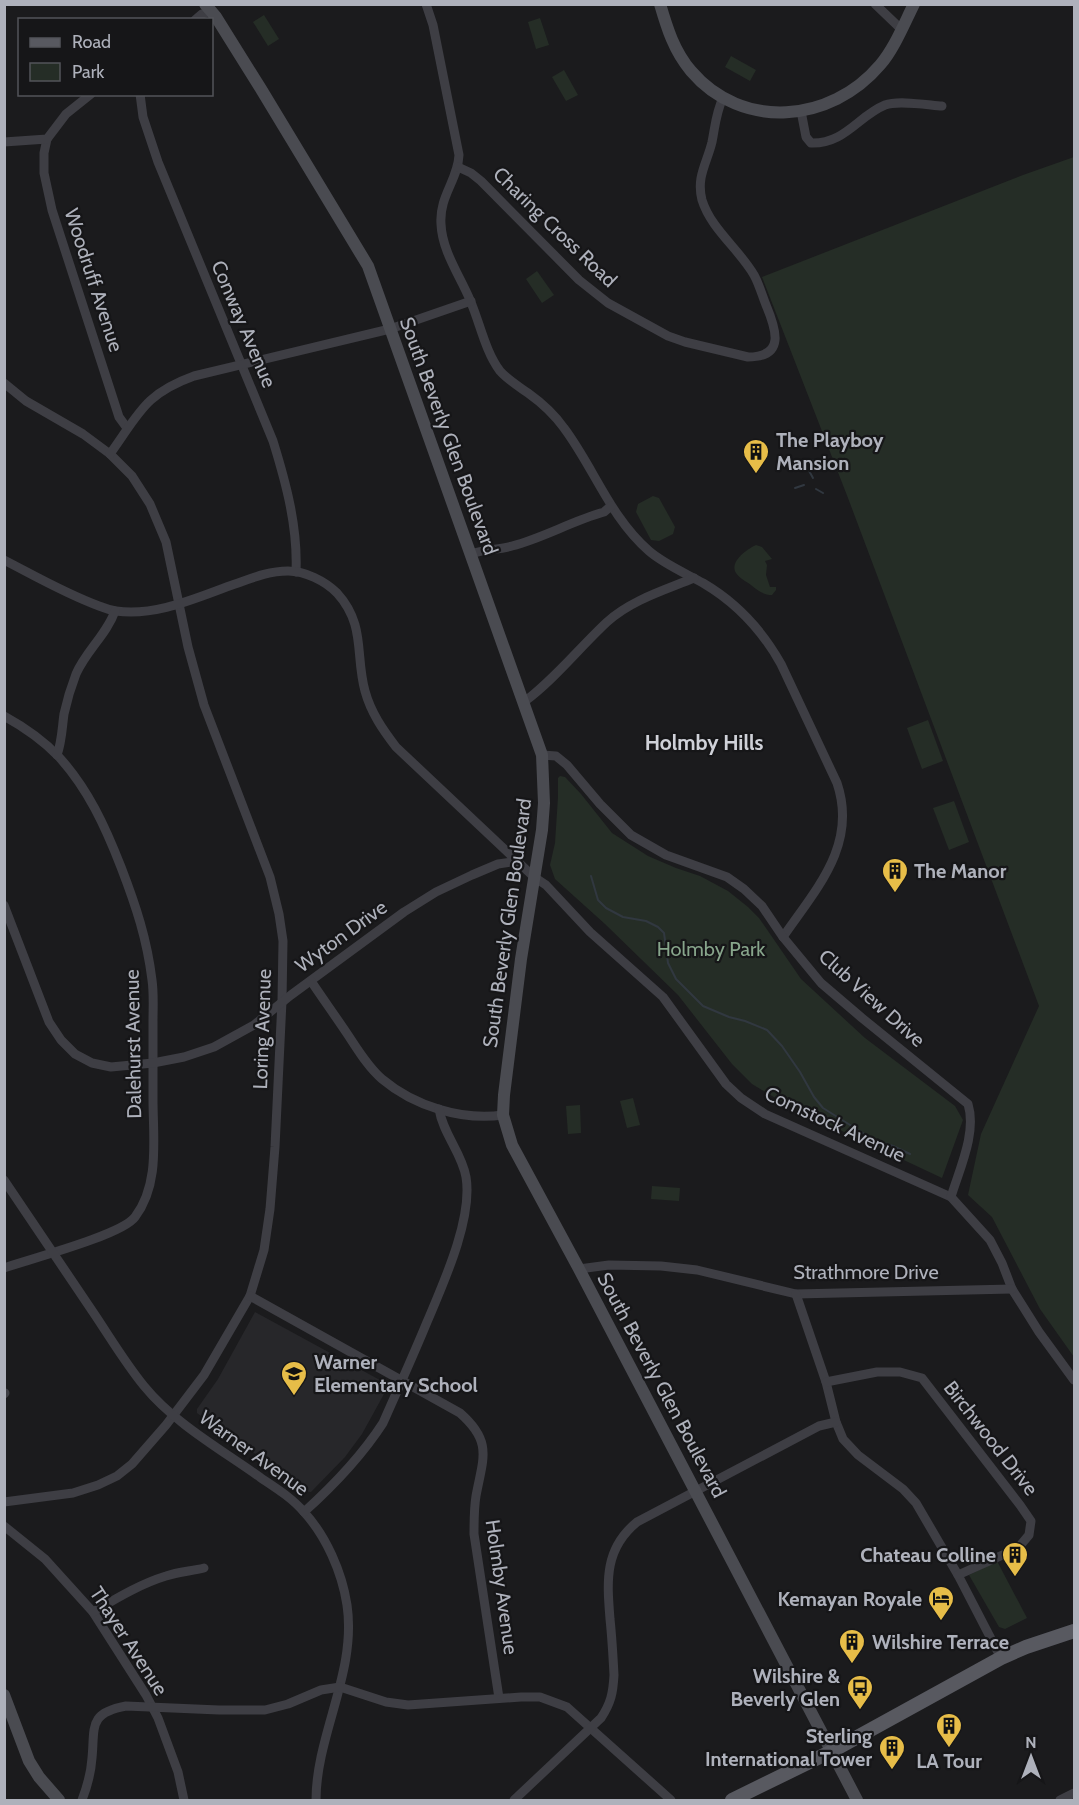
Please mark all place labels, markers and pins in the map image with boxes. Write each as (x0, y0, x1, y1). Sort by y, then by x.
place label: The Playboy Mansion (776, 428, 884, 475)
building icon: The Playboy Mansion (741, 437, 771, 475)
building icon: The Manor (880, 856, 910, 894)
place label: The Manor (914, 859, 1007, 883)
place label: Warner Elementary School (314, 1350, 478, 1397)
school or university icon: Warner Elementary School (279, 1359, 309, 1397)
building icon: Chateau Colline (1000, 1540, 1030, 1578)
place label: Chateau Colline (860, 1543, 996, 1567)
hotel icon: Kemayan Royale (926, 1584, 956, 1622)
place label: Kemayan Royale (777, 1587, 922, 1611)
building icon: Wilshire Terrace (837, 1627, 867, 1665)
place label: Wilshire Terrace (872, 1630, 1009, 1654)
place label: Wilshire & Beverly Glen (731, 1664, 840, 1711)
bus stop icon: Wilshire & Beverly Glen (845, 1673, 875, 1711)
building icon: LA Tour (934, 1711, 964, 1749)
place label: Sterling International Tower (705, 1724, 872, 1771)
building icon: Sterling International Tower (877, 1733, 907, 1771)
place label: LA Tour (916, 1749, 982, 1773)

